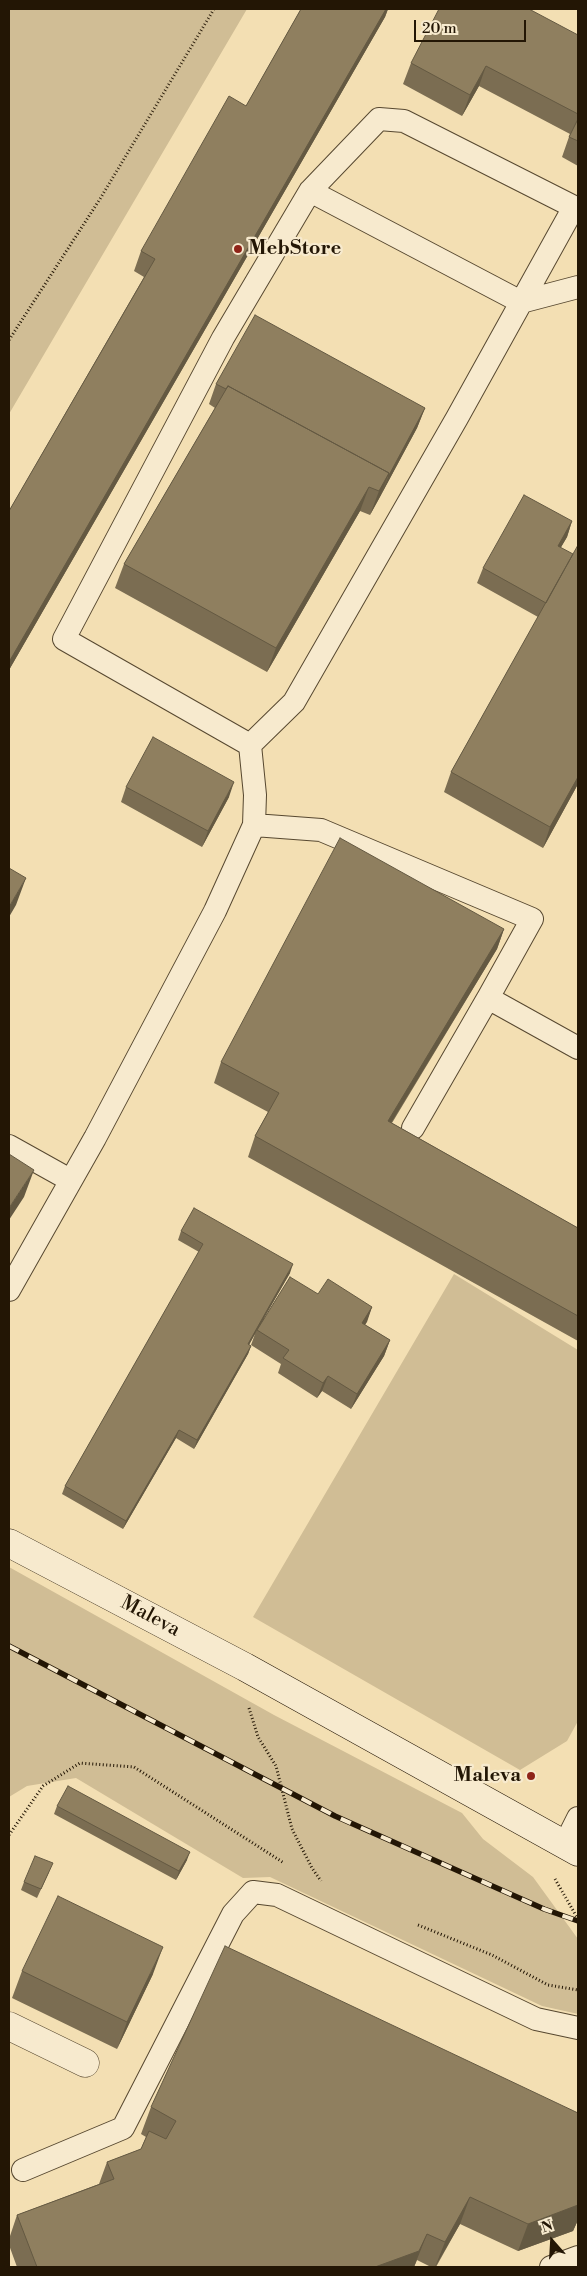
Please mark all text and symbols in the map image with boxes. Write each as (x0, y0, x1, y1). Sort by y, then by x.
scale bar (417, 10, 530, 42)
text: 20 m (422, 19, 457, 38)
place label: MebStore (248, 237, 341, 261)
marker: MebStore (232, 243, 244, 255)
street label: Maleva (116, 1591, 184, 1643)
place label: Maleva (454, 1764, 521, 1788)
marker: Maleva (525, 1770, 537, 1782)
north arrow (527, 2216, 577, 2266)
text: N (539, 2217, 555, 2237)

